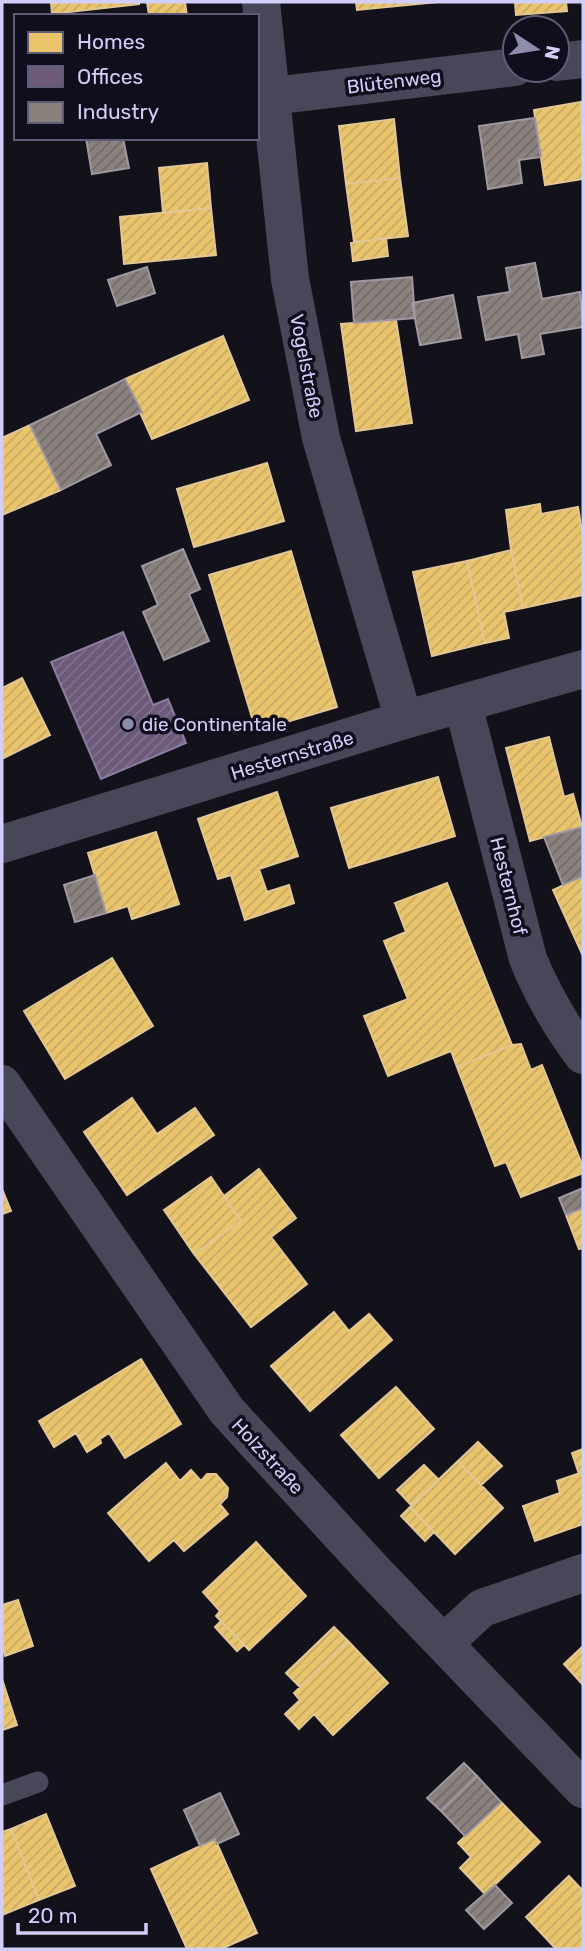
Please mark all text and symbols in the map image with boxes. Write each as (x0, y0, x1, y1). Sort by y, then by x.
legend (14, 14, 259, 140)
north arrow (501, 14, 571, 84)
text: Homes (77, 29, 145, 54)
text: N (539, 43, 565, 62)
text: Offices (77, 64, 143, 89)
street label: Blütenweg (345, 64, 443, 99)
text: Industry (77, 99, 159, 124)
street label: Vogelstraße (285, 312, 328, 420)
place label: die Continentale (142, 713, 287, 736)
marker: die Continentale (120, 716, 136, 732)
street label: Hesternstraße (228, 726, 356, 785)
street label: Hesternhof (485, 835, 532, 938)
street label: Holzstraße (227, 1414, 309, 1499)
scale bar (18, 1892, 145, 1936)
text: 20 m (28, 1903, 77, 1928)

